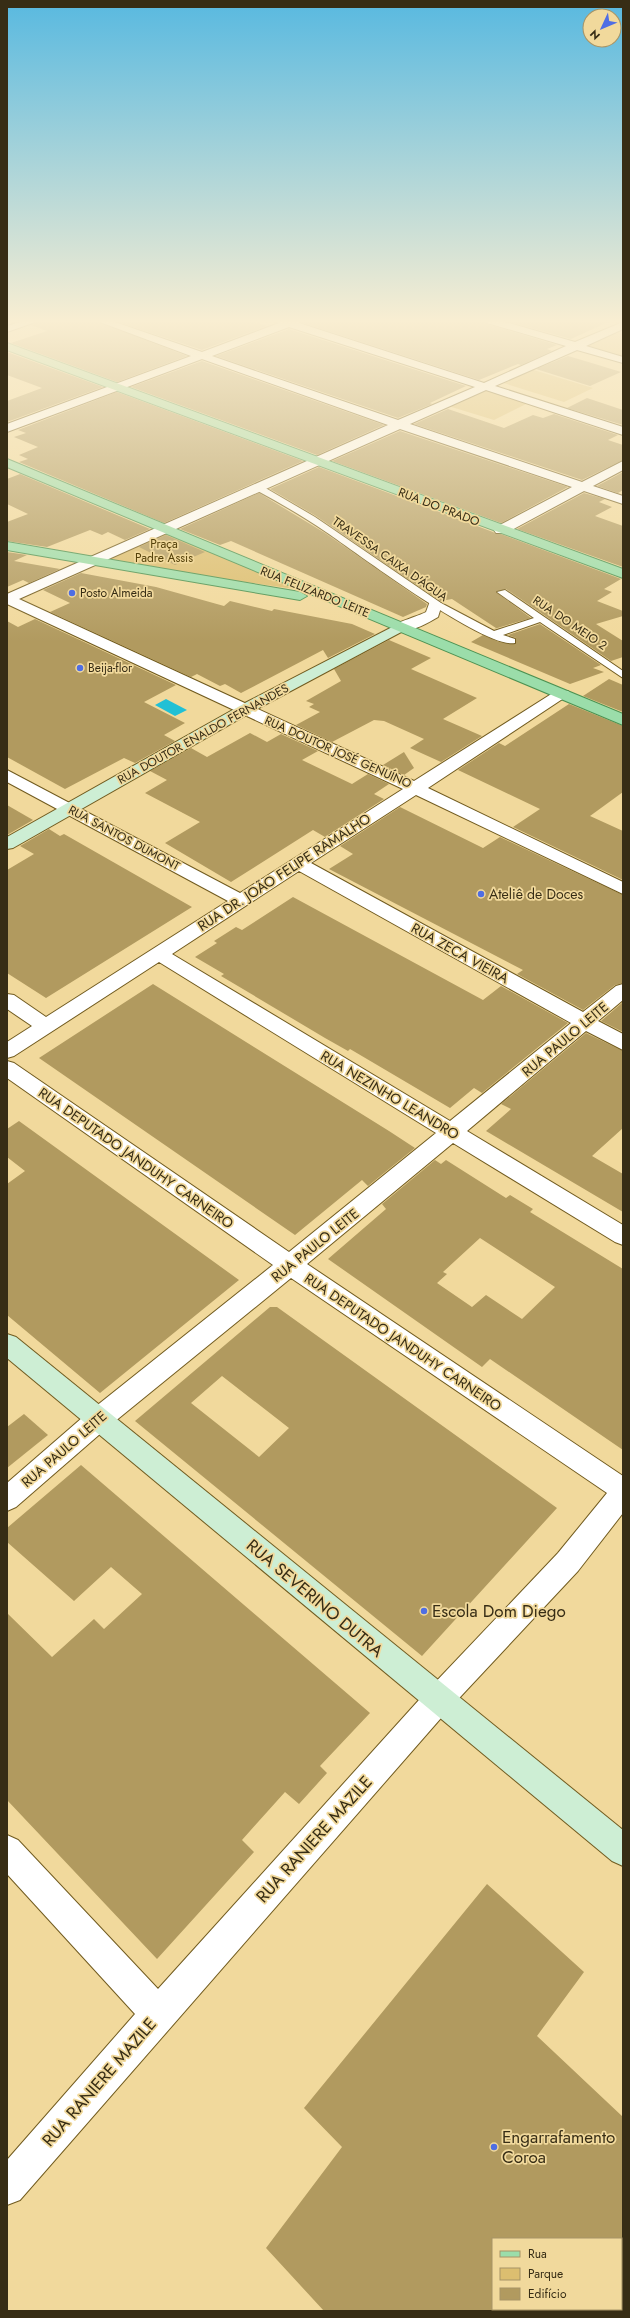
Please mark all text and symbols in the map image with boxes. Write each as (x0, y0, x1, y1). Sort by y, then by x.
north arrow (582, 8, 622, 48)
text: N (586, 26, 604, 44)
street label: RUA DO PRADO (396, 483, 482, 531)
street label: TRAVESSA CAIXA D'ÁGUA (329, 512, 451, 606)
park label: Praça Padre Assis (135, 535, 193, 567)
street label: RUA FELIZARDO LEITE (258, 562, 372, 622)
place label: Posto Almeida (80, 584, 153, 602)
marker: Posto Almeida (67, 588, 77, 598)
street label: RUA DO MEIO 2 (529, 591, 611, 655)
place label: Beija-flor (88, 659, 133, 677)
marker: Beija-flor (75, 663, 85, 673)
street label: RUA DOUTOR ENALDO FERNANDES (114, 679, 292, 789)
street label: RUA DOUTOR JOSÉ GENUÍNO (262, 711, 414, 793)
street label: RUA SANTOS DUMONT (65, 801, 183, 875)
street label: RUA DR. JOÃO FELIPE RAMALHO (193, 808, 375, 936)
place label: Ateliê de Doces (489, 884, 584, 904)
marker: Ateliê de Doces (476, 889, 486, 899)
street label: RUA ZECA VIEIRA (407, 918, 513, 989)
street label: RUA PAULO LEITE (517, 997, 613, 1081)
street label: RUA NEZINHO LEANDRO (317, 1046, 463, 1144)
street label: RUA DEPUTADO JANDUHY CARNEIRO (34, 1083, 238, 1233)
street label: RUA PAULO LEITE (267, 1203, 363, 1287)
street label: RUA DEPUTADO JANDUHY CARNEIRO (300, 1268, 506, 1416)
street label: RUA PAULO LEITE (17, 1406, 111, 1492)
street label: RUA SEVERINO DUTRA (241, 1534, 389, 1663)
place label: Escola Dom Diego (432, 1599, 566, 1623)
marker: Escola Dom Diego (419, 1606, 429, 1616)
street label: RUA RANIERE MAZILE (250, 1770, 378, 1908)
street label: RUA RANIERE MAZILE (36, 2013, 162, 2151)
place label: Engarrafamento Coroa (502, 2125, 615, 2169)
marker: Engarrafamento Coroa (489, 2142, 499, 2152)
legend (492, 2238, 622, 2310)
text: Rua (528, 2245, 547, 2263)
text: Parque (528, 2265, 563, 2283)
text: Edifício (528, 2285, 567, 2303)

